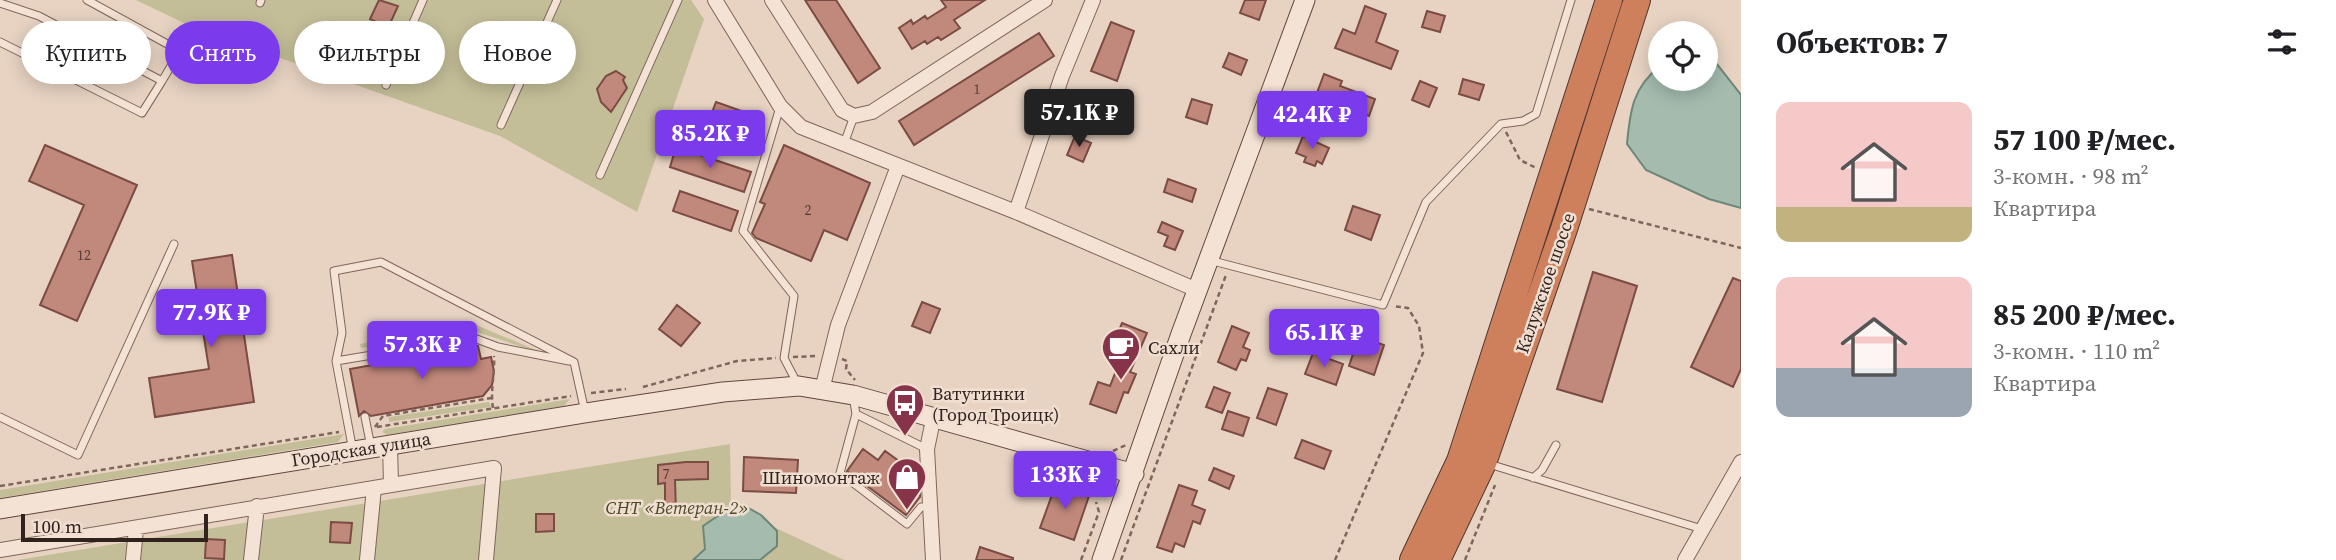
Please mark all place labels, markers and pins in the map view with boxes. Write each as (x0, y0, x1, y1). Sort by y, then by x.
pin: 57.1K ₽ (1014, 90, 1144, 149)
pin: 42.4K ₽ (1247, 92, 1377, 151)
pin: 85.2K ₽ (645, 110, 775, 170)
pin: 77.9K ₽ (146, 290, 276, 349)
pin: 65.1K ₽ (1259, 310, 1389, 369)
pin: 57.3K ₽ (357, 322, 487, 381)
cafe icon: Сахли (1100, 326, 1142, 381)
place label: Сахли (1148, 335, 1200, 360)
place label: Ватутинки (Город Троицк) (932, 381, 1059, 427)
bus stop icon: Ватутинки (Город Троицк) (884, 382, 926, 437)
pin: 133K ₽ (1008, 452, 1122, 511)
shop icon: Шиномонтаж (886, 456, 928, 511)
place label: Шиномонтаж (762, 465, 880, 490)

